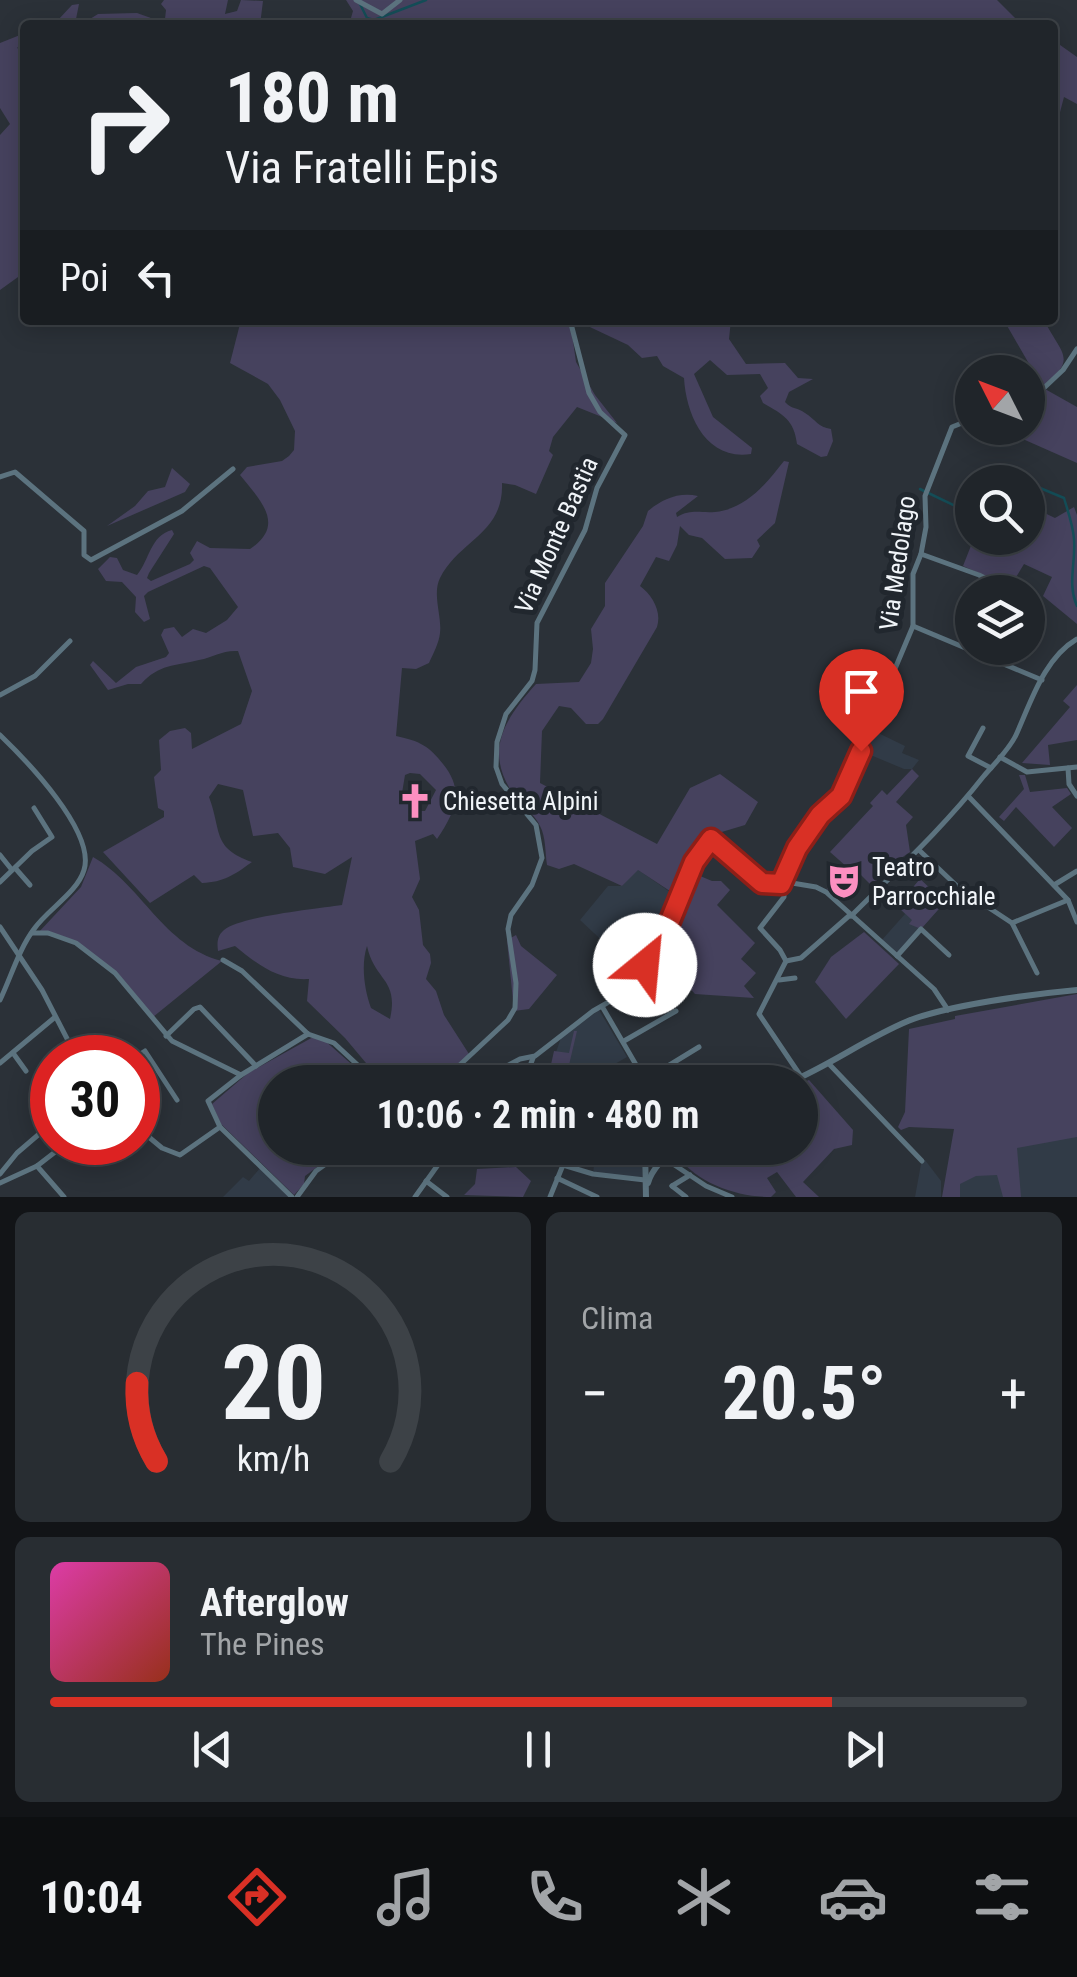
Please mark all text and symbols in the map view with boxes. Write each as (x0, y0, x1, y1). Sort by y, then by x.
text: 180 m (225, 57, 399, 139)
icon: right (60, 60, 190, 190)
text: Via Fratelli Epis (225, 141, 499, 194)
icon: left (129, 250, 184, 305)
text: Poi (60, 256, 109, 300)
north arrow (955, 355, 1045, 445)
map controls (955, 355, 1045, 665)
street label: Via Monte Bastia (509, 453, 604, 618)
button: search (955, 465, 1045, 555)
street label: Via Medolago (874, 494, 921, 632)
button: layers (955, 575, 1045, 665)
pin (819, 649, 904, 752)
icon: arrive (834, 664, 889, 719)
church icon: Chiesetta Alpini (396, 782, 434, 820)
place label: Chiesetta Alpini (443, 787, 598, 816)
place label: Teatro Parrocchiale (872, 853, 996, 911)
theatre icon: Teatro Parrocchiale (825, 862, 863, 900)
position arrow (593, 913, 697, 1017)
speed limit sign: 30 (30, 1035, 160, 1165)
text: 10:06 · 2 min · 480 m (377, 1093, 699, 1137)
text: Clima (581, 1299, 653, 1337)
text: 20 (220, 1323, 326, 1444)
text: 20.5° (722, 1349, 886, 1437)
text: − (581, 1362, 609, 1426)
text: + (1000, 1362, 1027, 1426)
text: km/h (236, 1438, 310, 1480)
text: Afterglow (200, 1581, 349, 1625)
text: The Pines (200, 1625, 325, 1663)
icon: previous (185, 1722, 240, 1777)
icon: pause (511, 1722, 566, 1777)
icon: next (837, 1722, 892, 1777)
icon: directions (222, 1862, 292, 1932)
icon: music (371, 1862, 441, 1932)
icon: phone (520, 1862, 590, 1932)
icon: climate (669, 1862, 739, 1932)
icon: car (818, 1862, 888, 1932)
icon: filters (967, 1862, 1037, 1932)
text: 10:04 (40, 1871, 143, 1924)

